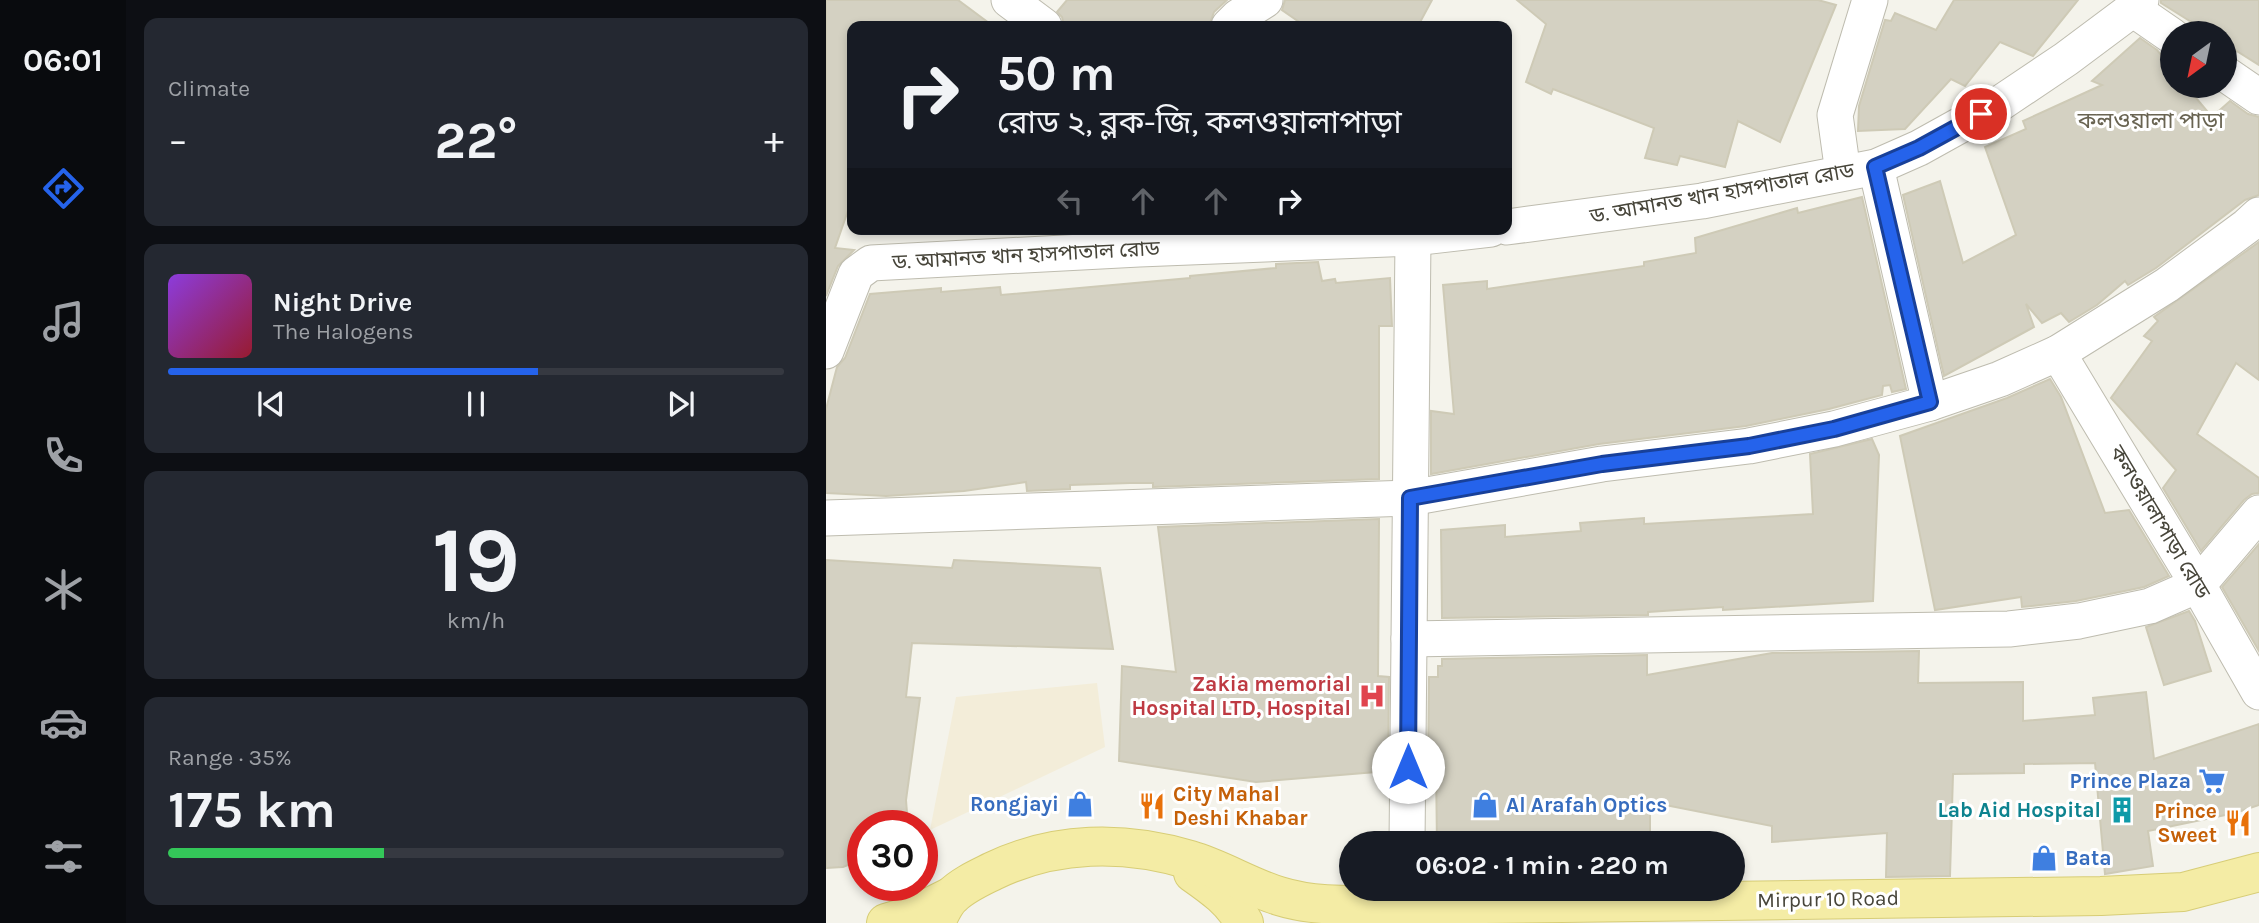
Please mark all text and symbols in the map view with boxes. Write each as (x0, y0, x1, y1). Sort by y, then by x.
north arrow (2160, 21, 2236, 98)
map controls (2160, 21, 2237, 98)
text: 06:01 (23, 42, 103, 79)
text: 50 m (997, 45, 1115, 102)
icon: right (882, 49, 973, 140)
text: Climate (168, 75, 250, 102)
pin (1951, 84, 2011, 144)
icon: arrive (1962, 95, 2000, 133)
text: রোড ২, ব্লক-জি, কলওয়ালাপাড়া (997, 104, 1402, 141)
district label: কলওয়ালা পাড়া (2077, 107, 2225, 134)
text: 22° (434, 110, 518, 171)
text: − (168, 118, 188, 163)
text: + (764, 118, 784, 163)
street label: ড. আমানত খান হাসপাতাল রোড (1587, 158, 1857, 228)
icon: directions (39, 164, 88, 213)
icon: left (1051, 182, 1089, 220)
icon: ahead (1124, 182, 1162, 220)
icon: ahead (1197, 182, 1235, 220)
icon: right (1270, 182, 1308, 220)
street label: ড. আমানত খান হাসপাতাল রোড (891, 236, 1161, 274)
text: Night Drive (273, 287, 412, 318)
icon: music (39, 297, 88, 346)
text: The Halogens (273, 318, 413, 345)
icon: previous (252, 385, 290, 423)
icon: pause (457, 385, 495, 423)
icon: next (662, 385, 700, 423)
icon: phone (39, 431, 88, 480)
street label: কলওয়ালাপাড়া রোড (2104, 440, 2216, 604)
text: 19 (432, 508, 520, 614)
icon: climate (39, 565, 88, 614)
text: km/h (447, 607, 505, 634)
place label: Zakia memorial Hospital LTD, Hospital (1131, 672, 1351, 720)
hospital icon: Zakia memorial Hospital LTD, Hospital (1357, 681, 1387, 711)
icon: car (39, 698, 88, 747)
position arrow (1371, 730, 1445, 804)
text: Range · 35% (168, 744, 292, 771)
supermarket icon: Prince Plaza (2197, 766, 2227, 796)
place label: Prince Plaza (2069, 769, 2191, 793)
text: 175 km (168, 779, 336, 840)
place label: City Mahal Deshi Khabar (1173, 782, 1308, 830)
shop icon: Rongjayi (1065, 789, 1095, 819)
shop icon: Al Arafah Optics (1470, 790, 1500, 820)
restaurant icon: City Mahal Deshi Khabar (1137, 791, 1167, 821)
place label: Rongjayi (970, 792, 1059, 816)
place label: Al Arafah Optics (1506, 793, 1667, 817)
building icon: Lab Aid Hospital (2107, 795, 2137, 825)
place label: Lab Aid Hospital (1937, 798, 2101, 822)
place label: Prince Sweet (2154, 799, 2217, 847)
restaurant icon: Prince Sweet (2223, 808, 2253, 838)
speed limit sign: 30 (847, 810, 938, 901)
icon: filters (39, 832, 88, 881)
shop icon: Bata (2029, 843, 2059, 873)
place label: Bata (2065, 846, 2111, 870)
text: 06:02 · 1 min · 220 m (1415, 850, 1669, 881)
street label: Mirpur 10 Road (1757, 886, 1899, 912)

